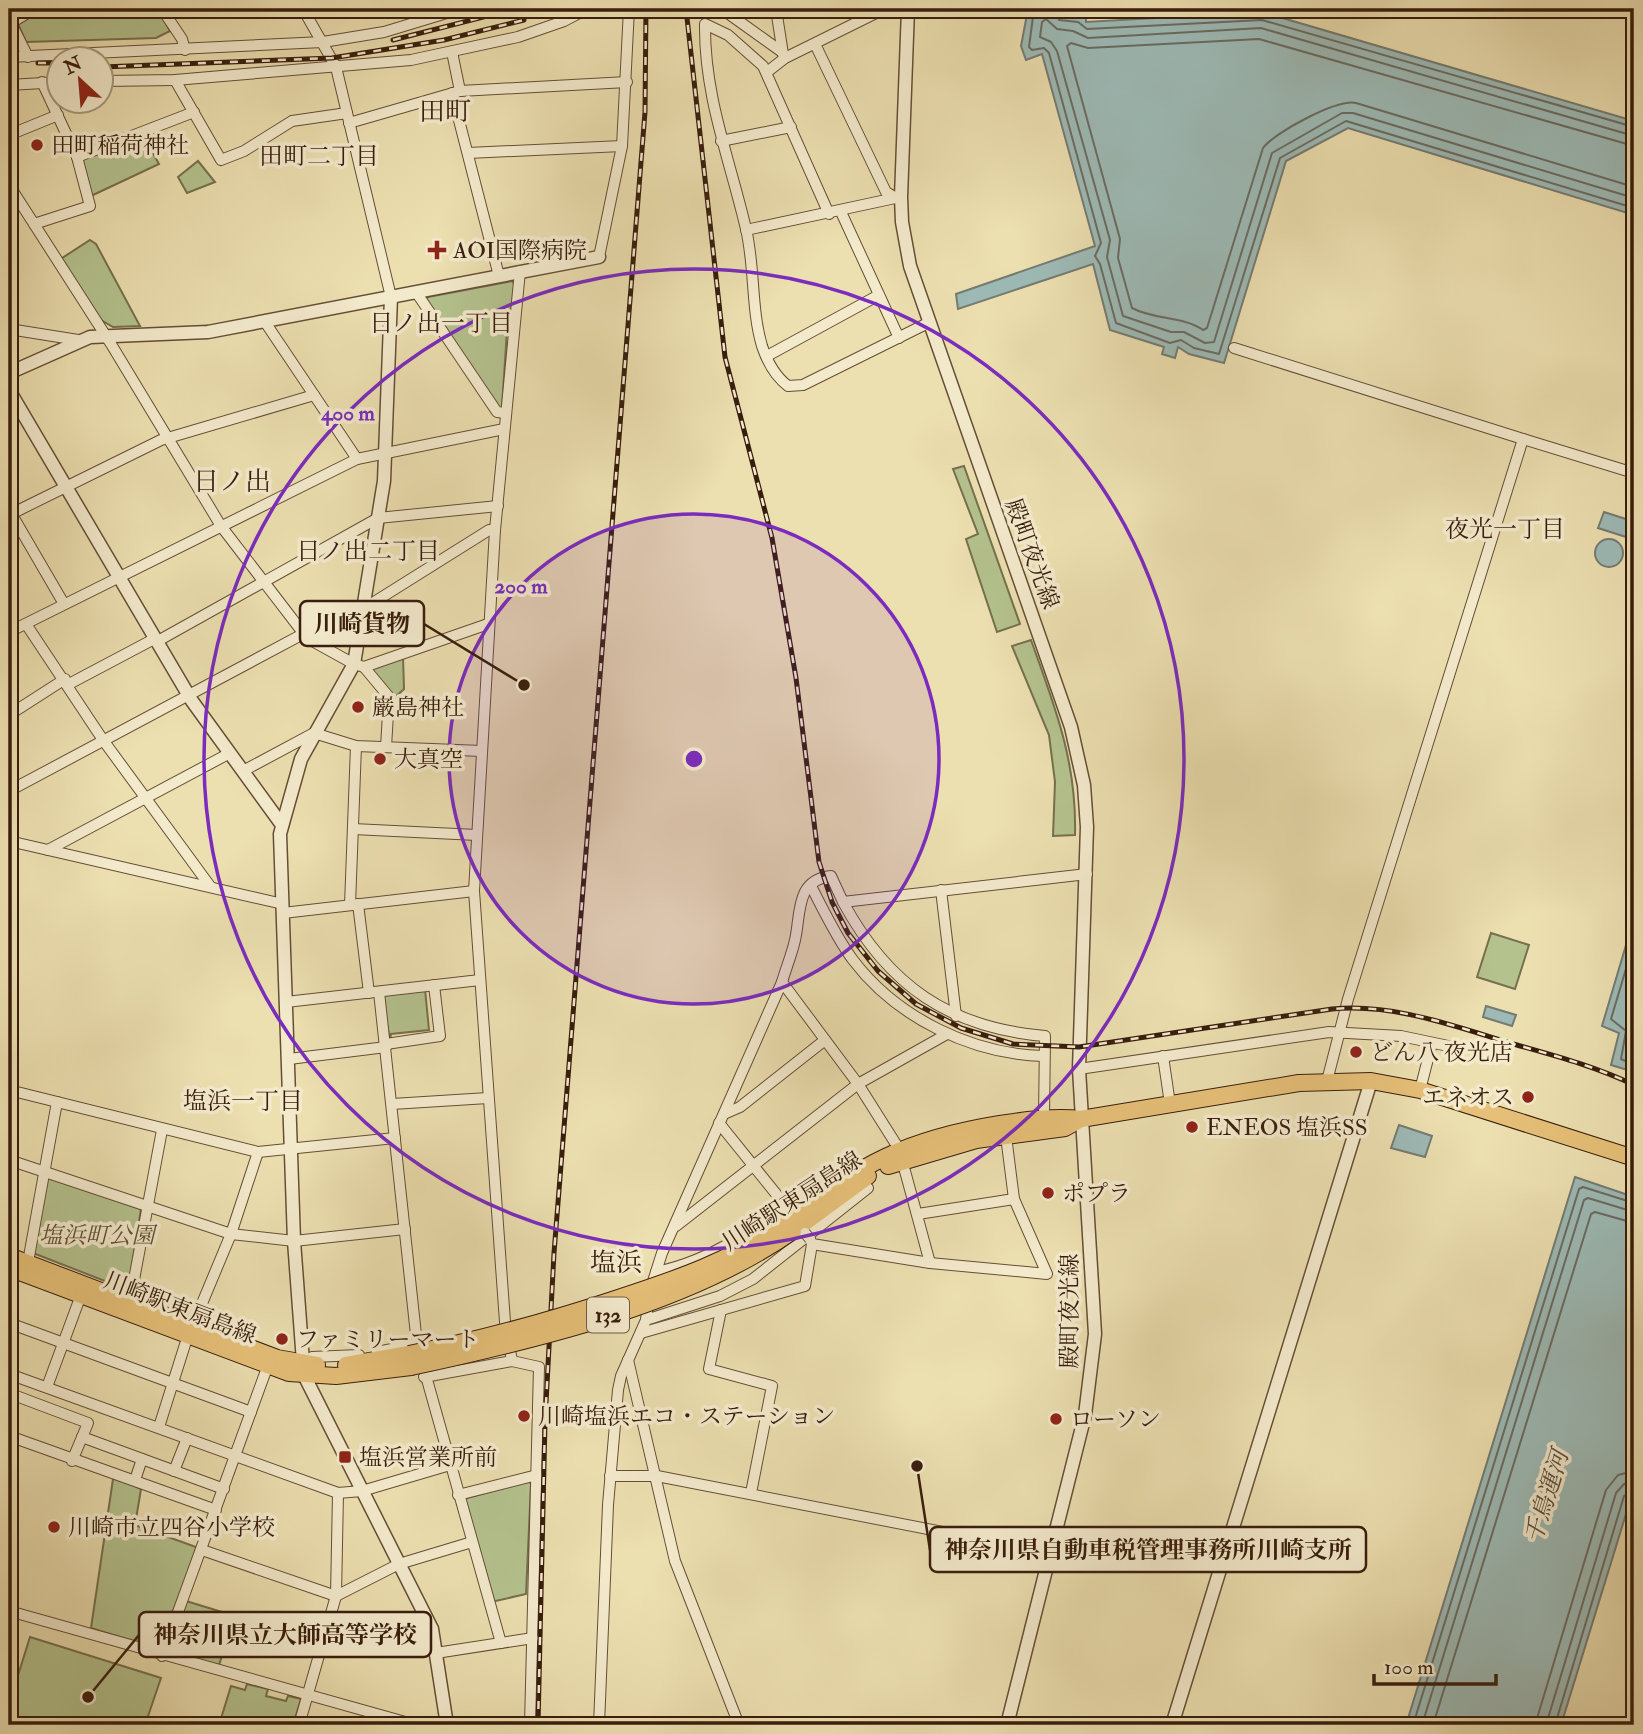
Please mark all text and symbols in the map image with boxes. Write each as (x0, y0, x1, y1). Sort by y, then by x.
north arrow (46, 46, 116, 116)
text: N (59, 51, 87, 81)
district label: 田町 (419, 96, 471, 128)
place label: 田町稲荷神社 (51, 131, 189, 160)
marker: 田町稲荷神社 (29, 137, 45, 153)
district label: 田町二丁目 (259, 141, 379, 172)
place label: AOI国際病院 (452, 236, 587, 265)
marker: AOI国際病院 (427, 240, 447, 260)
district label: 日ノ出一丁目 (369, 308, 513, 339)
text: 400 m (320, 400, 375, 427)
district label: 日ノ出 (193, 466, 271, 498)
street label: 殿町夜光線 (999, 495, 1065, 613)
district label: 夜光一丁目 (1445, 514, 1565, 545)
district label: 日ノ出二丁目 (296, 536, 440, 567)
text: 200 m (495, 573, 548, 600)
callout: 川崎貨物 (300, 601, 424, 646)
text: 川崎貨物 (314, 609, 410, 640)
place label: 巌島神社 (372, 693, 464, 722)
marker: 巌島神社 (350, 699, 366, 715)
place label: 大真空 (394, 745, 463, 774)
centre of rings (682, 747, 706, 771)
marker: 大真空 (372, 751, 388, 767)
place label: どん八 夜光店 (1370, 1038, 1513, 1067)
marker: どん八 夜光店 (1348, 1044, 1364, 1060)
place label: エネオス (1422, 1083, 1514, 1112)
district label: 塩浜一丁目 (183, 1086, 303, 1117)
marker: エネオス (1520, 1089, 1536, 1105)
place label: ENEOS 塩浜SS (1206, 1113, 1368, 1142)
marker: ENEOS 塩浜SS (1184, 1119, 1200, 1135)
street label: 川崎駅東扇島線 (717, 1145, 867, 1257)
place label: ポプラ (1062, 1179, 1131, 1208)
marker: ポプラ (1040, 1185, 1056, 1201)
park label: 塩浜町公園 (40, 1221, 159, 1250)
district label: 塩浜 (590, 1247, 642, 1279)
street label: 殿町夜光線 (1055, 1254, 1084, 1369)
street label: 川崎駅東扇島線 (100, 1266, 260, 1350)
road number: 132 (587, 1298, 629, 1332)
place label: ファミリーマート (296, 1325, 480, 1354)
marker: ファミリーマート (274, 1331, 290, 1347)
place label: 川崎塩浜エコ・ステーション (538, 1402, 836, 1431)
place label: ローソン (1070, 1405, 1161, 1434)
marker: 川崎塩浜エコ・ステーション (516, 1408, 532, 1424)
marker: ローソン (1048, 1411, 1064, 1427)
place label: 塩浜営業所前 (359, 1443, 497, 1472)
water label: 千鳥運河 (1518, 1443, 1577, 1547)
marker: 塩浜営業所前 (337, 1449, 353, 1465)
place label: 川崎市立四谷小学校 (68, 1513, 275, 1542)
marker: 川崎市立四谷小学校 (46, 1519, 62, 1535)
callout: 神奈川県自動車税管理事務所川崎支所 (930, 1527, 1366, 1572)
text: 神奈川県自動車税管理事務所川崎支所 (944, 1535, 1352, 1566)
callout: 神奈川県立大師高等学校 (139, 1612, 431, 1657)
text: 神奈川県立大師高等学校 (153, 1620, 417, 1651)
scale bar (1374, 1643, 1496, 1687)
text: 100 m (1384, 1654, 1434, 1681)

